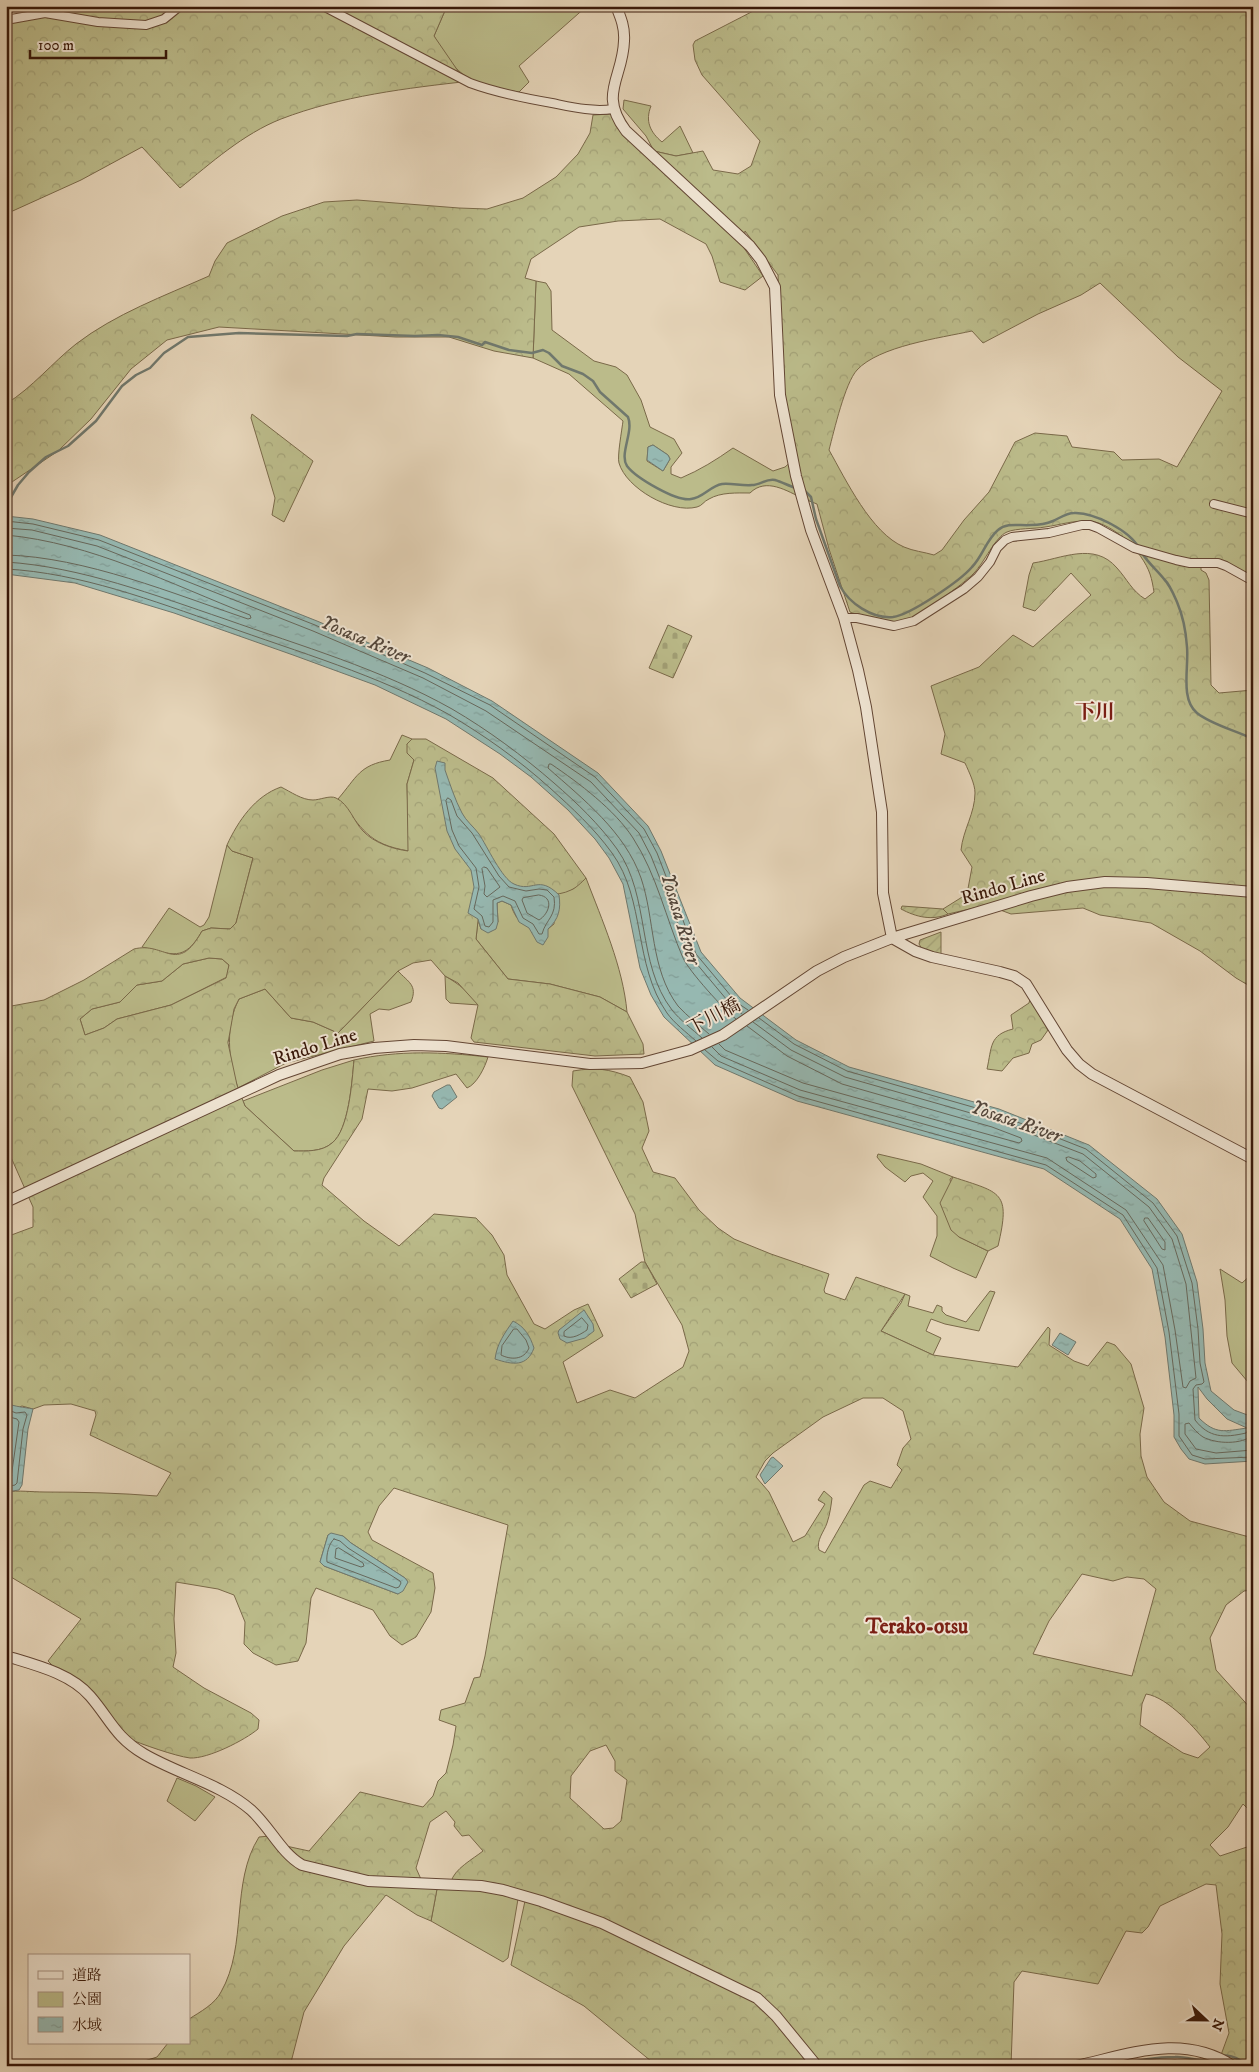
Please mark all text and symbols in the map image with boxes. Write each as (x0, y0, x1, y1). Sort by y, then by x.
scale bar (30, 28, 166, 60)
text: 100 m (38, 36, 74, 55)
water label: Yosasa River (316, 610, 415, 671)
district label: 下川 (1075, 700, 1115, 725)
street label: Rindo Line (958, 864, 1048, 910)
water label: Yosasa River (654, 870, 706, 970)
street label: 下川橋 (683, 993, 745, 1041)
street label: Rindo Line (270, 1023, 360, 1071)
water label: Yosasa River (967, 1095, 1067, 1150)
district label: Terako-otsu (865, 1614, 968, 1640)
legend (28, 1954, 190, 2044)
text: 道路 (72, 1966, 102, 1985)
text: 公園 (72, 1990, 102, 2009)
north arrow (1182, 1994, 1232, 2044)
text: 水域 (72, 2016, 102, 2035)
text: N (1206, 2016, 1228, 2034)

